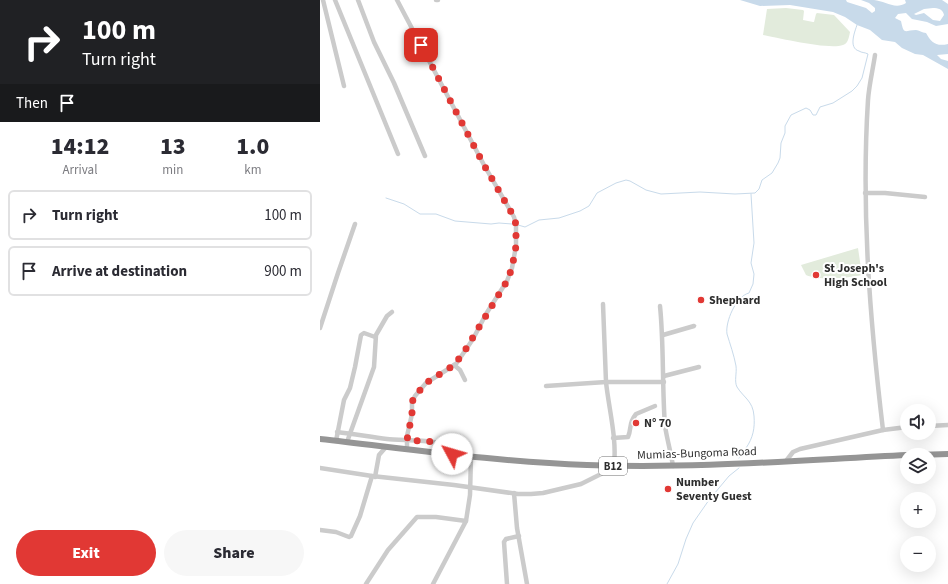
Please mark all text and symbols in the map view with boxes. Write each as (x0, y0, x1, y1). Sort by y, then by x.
text: 100 m (82, 10, 156, 50)
icon: right (16, 16, 68, 68)
pin (404, 28, 438, 62)
icon: arrive (410, 34, 432, 56)
text: Turn right (82, 47, 156, 72)
icon: arrive (56, 92, 78, 114)
text: Then (16, 93, 48, 114)
text: 14:12 (51, 129, 109, 164)
text: 13 (160, 129, 186, 164)
text: 1.0 (236, 129, 269, 164)
text: Arrival (63, 161, 97, 179)
text: min (162, 161, 183, 179)
text: km (244, 161, 261, 179)
icon: right (18, 204, 40, 226)
text: Turn right (52, 205, 118, 226)
text: 100 m (264, 205, 302, 226)
icon: arrive (18, 260, 40, 282)
place label: St Joseph's High School (824, 260, 888, 291)
text: Arrive at destination (52, 261, 187, 282)
text: 900 m (264, 261, 302, 282)
marker: St Joseph's High School (811, 270, 821, 280)
place label: Shephard (709, 292, 760, 309)
marker: Shephard (696, 295, 706, 305)
map controls (900, 404, 936, 572)
button: sound (900, 404, 936, 440)
place label: N° 70 (644, 415, 671, 432)
marker: N° 70 (631, 418, 641, 428)
position arrow (431, 433, 473, 475)
street label: Mumias-Bungoma Road (637, 443, 757, 464)
button: layers (900, 448, 936, 484)
road number: B12 (599, 457, 627, 475)
place label: Number Seventy Guest (676, 474, 752, 505)
marker: Number Seventy Guest (663, 484, 673, 494)
button: + (900, 492, 936, 528)
button: Exit (16, 530, 156, 576)
button: Share (164, 530, 304, 576)
button: − (900, 536, 936, 572)

